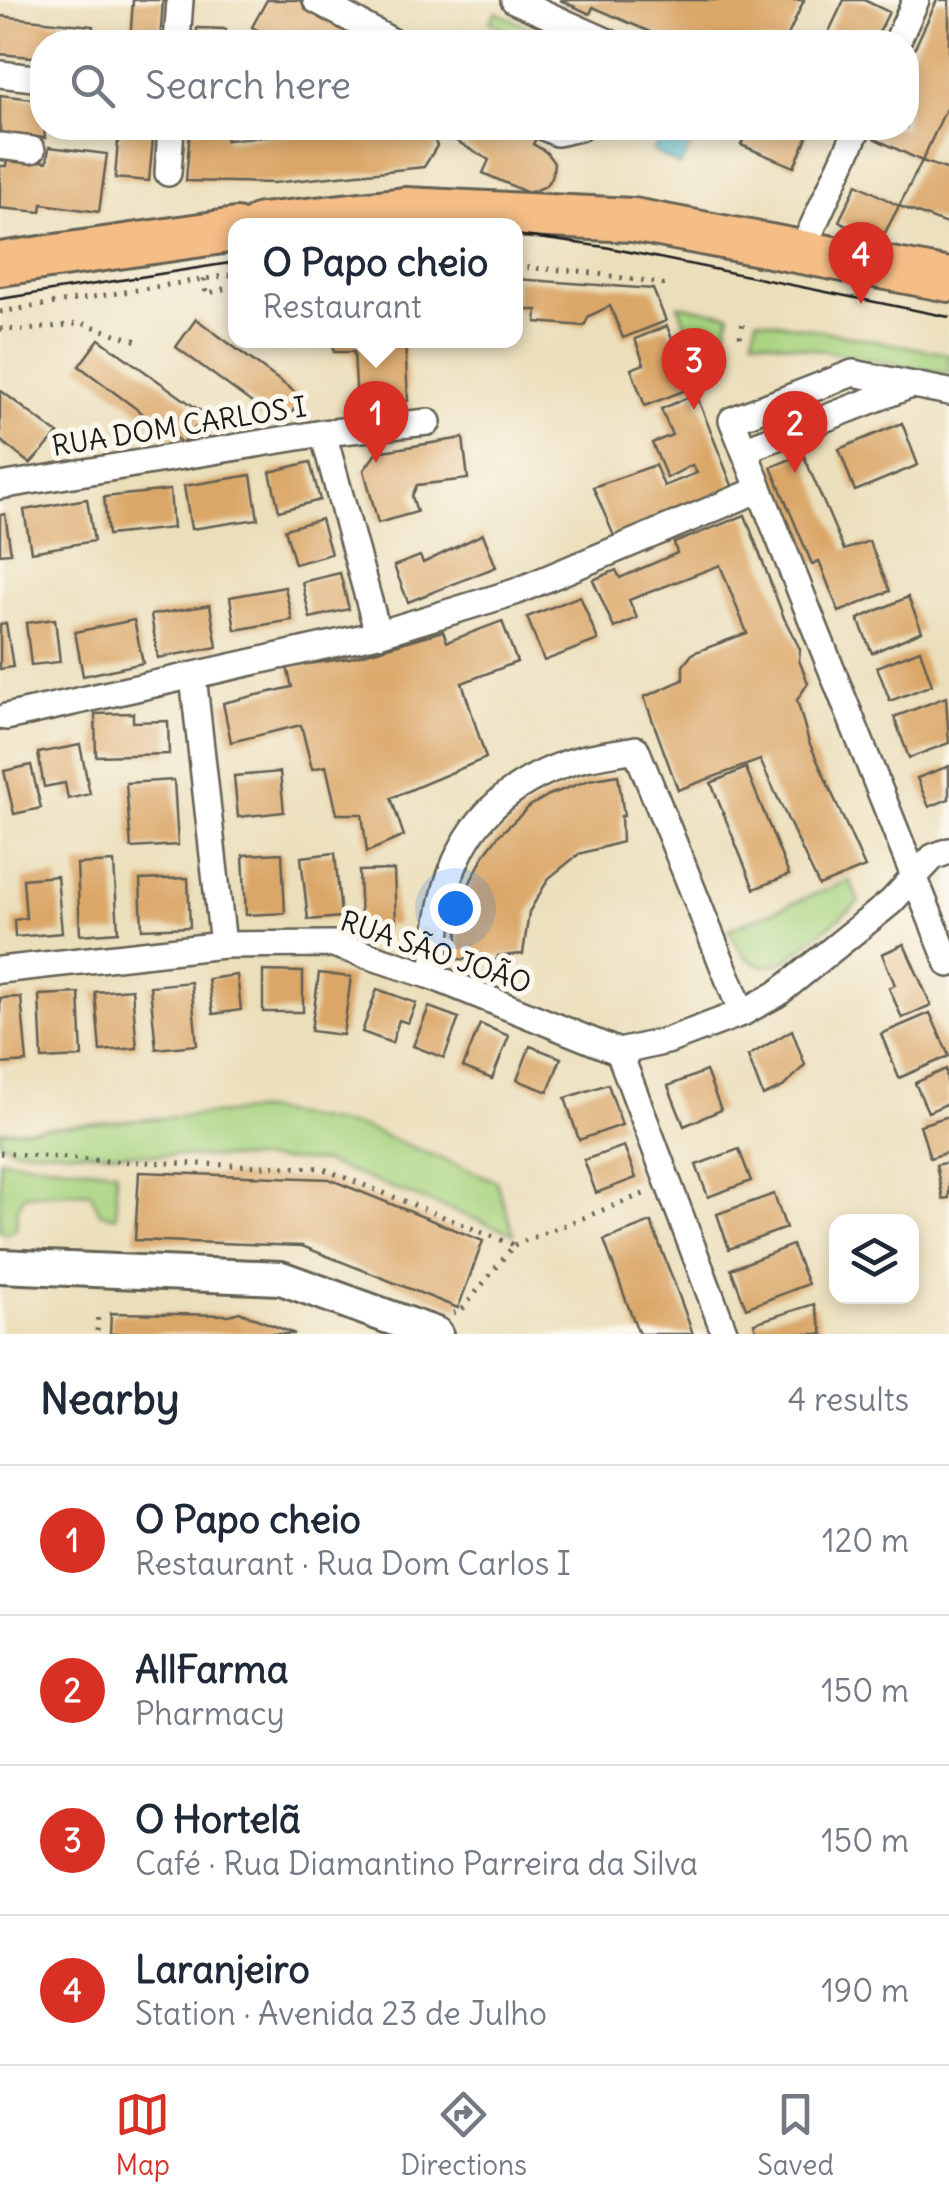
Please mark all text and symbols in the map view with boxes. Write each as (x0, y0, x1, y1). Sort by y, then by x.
search box (30, 30, 919, 140)
icon: search (65, 58, 120, 113)
text: Search here (145, 62, 351, 109)
popup (228, 218, 523, 348)
pin: 4 (828, 222, 894, 304)
text: O Papo cheio (263, 239, 488, 286)
text: Restaurant (263, 286, 422, 327)
pin: 3 (662, 328, 726, 410)
pin: 1 (344, 380, 408, 463)
street label: RUA DOM CARLOS I (49, 388, 309, 464)
pin: 2 (762, 390, 828, 473)
your location (430, 883, 481, 934)
street label: RUA SÃO JOÃO (336, 903, 536, 1001)
map controls (829, 1214, 919, 1304)
button: layers (829, 1214, 919, 1304)
text: Nearby (40, 1373, 179, 1425)
text: 4 results (788, 1379, 909, 1420)
text: O Papo cheio (135, 1496, 361, 1543)
text: 1 (66, 1520, 79, 1561)
text: 120 m (822, 1520, 909, 1561)
text: Restaurant · Rua Dom Carlos I (135, 1543, 571, 1584)
text: AllFarma (135, 1646, 288, 1693)
text: 2 (64, 1670, 81, 1711)
text: 150 m (821, 1670, 909, 1711)
text: Pharmacy (135, 1693, 285, 1734)
text: O Hortelã (135, 1796, 301, 1843)
text: 3 (63, 1820, 82, 1861)
text: 150 m (821, 1820, 909, 1861)
text: Café · Rua Diamantino Parreira da Silva (135, 1843, 698, 1884)
text: Laranjeiro (135, 1946, 310, 1993)
text: 4 (63, 1970, 82, 2011)
text: 190 m (821, 1970, 909, 2011)
text: Station · Avenida 23 de Julho (135, 1993, 547, 2034)
tab: Map (115, 2087, 170, 2183)
tab: Directions (400, 2087, 527, 2183)
tab: Saved (757, 2087, 834, 2183)

